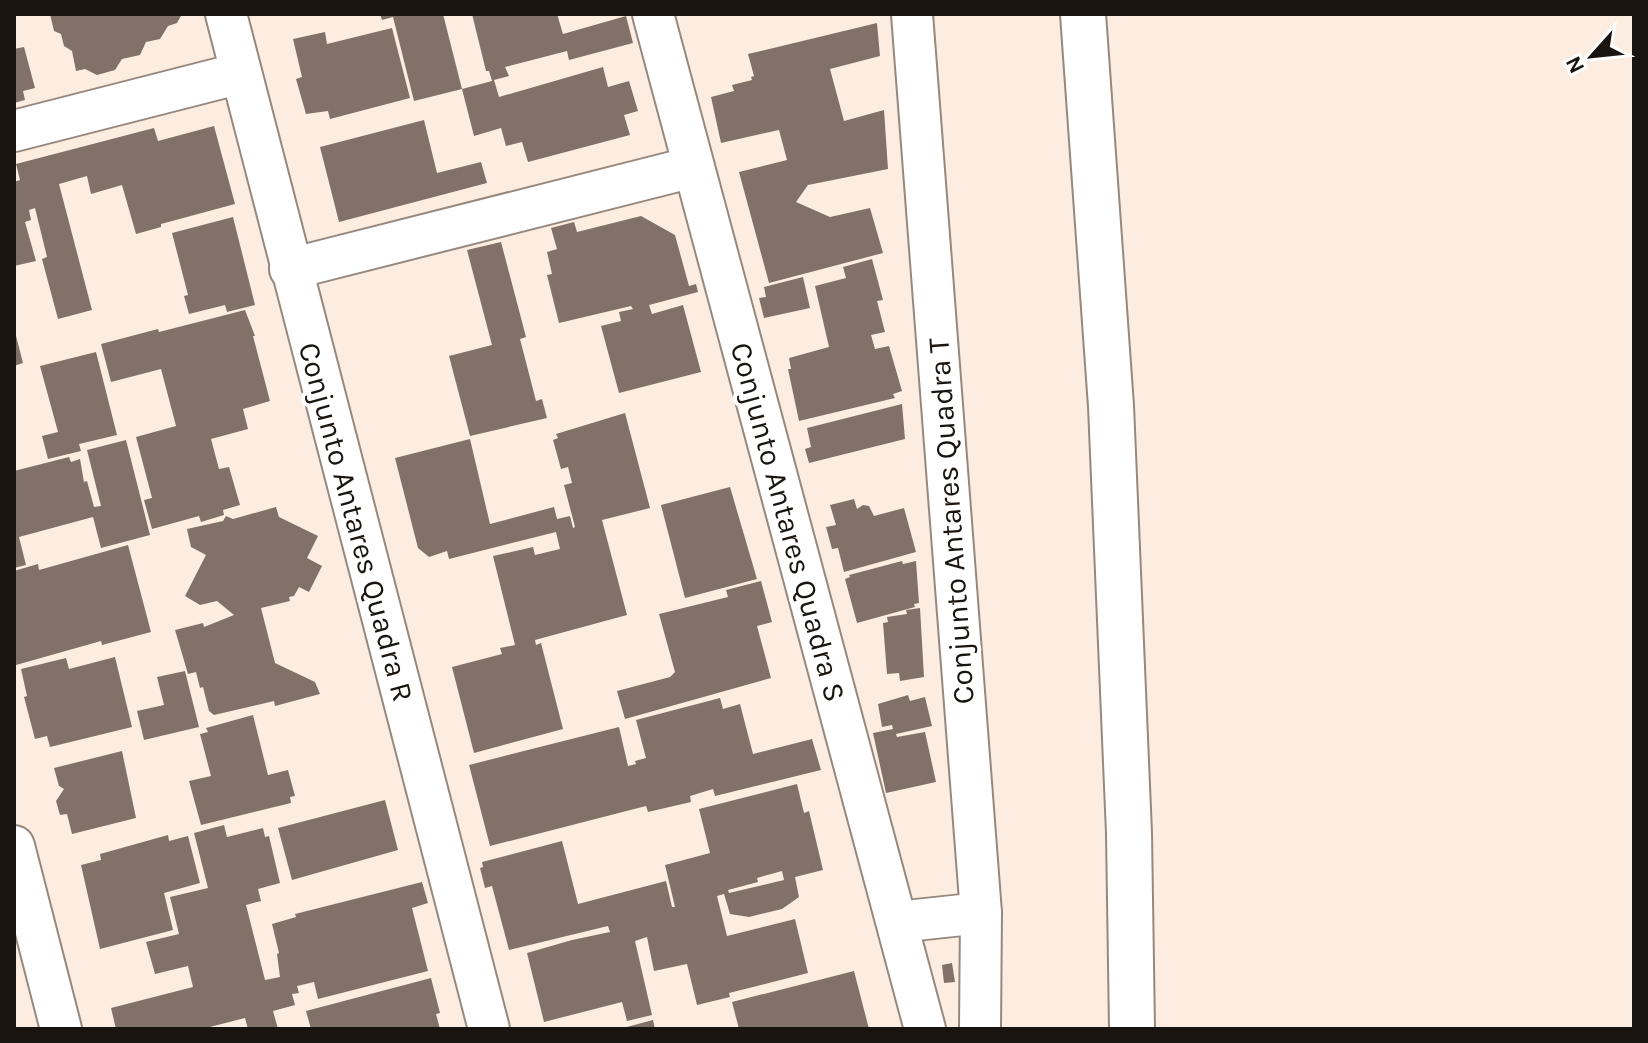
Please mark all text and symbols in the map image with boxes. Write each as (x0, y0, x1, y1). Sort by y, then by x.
north arrow (1552, 16, 1632, 96)
text: N (1560, 52, 1590, 78)
street label: Conjunto Antares Quadra T (920, 337, 982, 705)
street label: Conjunto Antares Quadra R (291, 338, 421, 706)
street label: Conjunto Antares Quadra S (723, 339, 853, 705)

